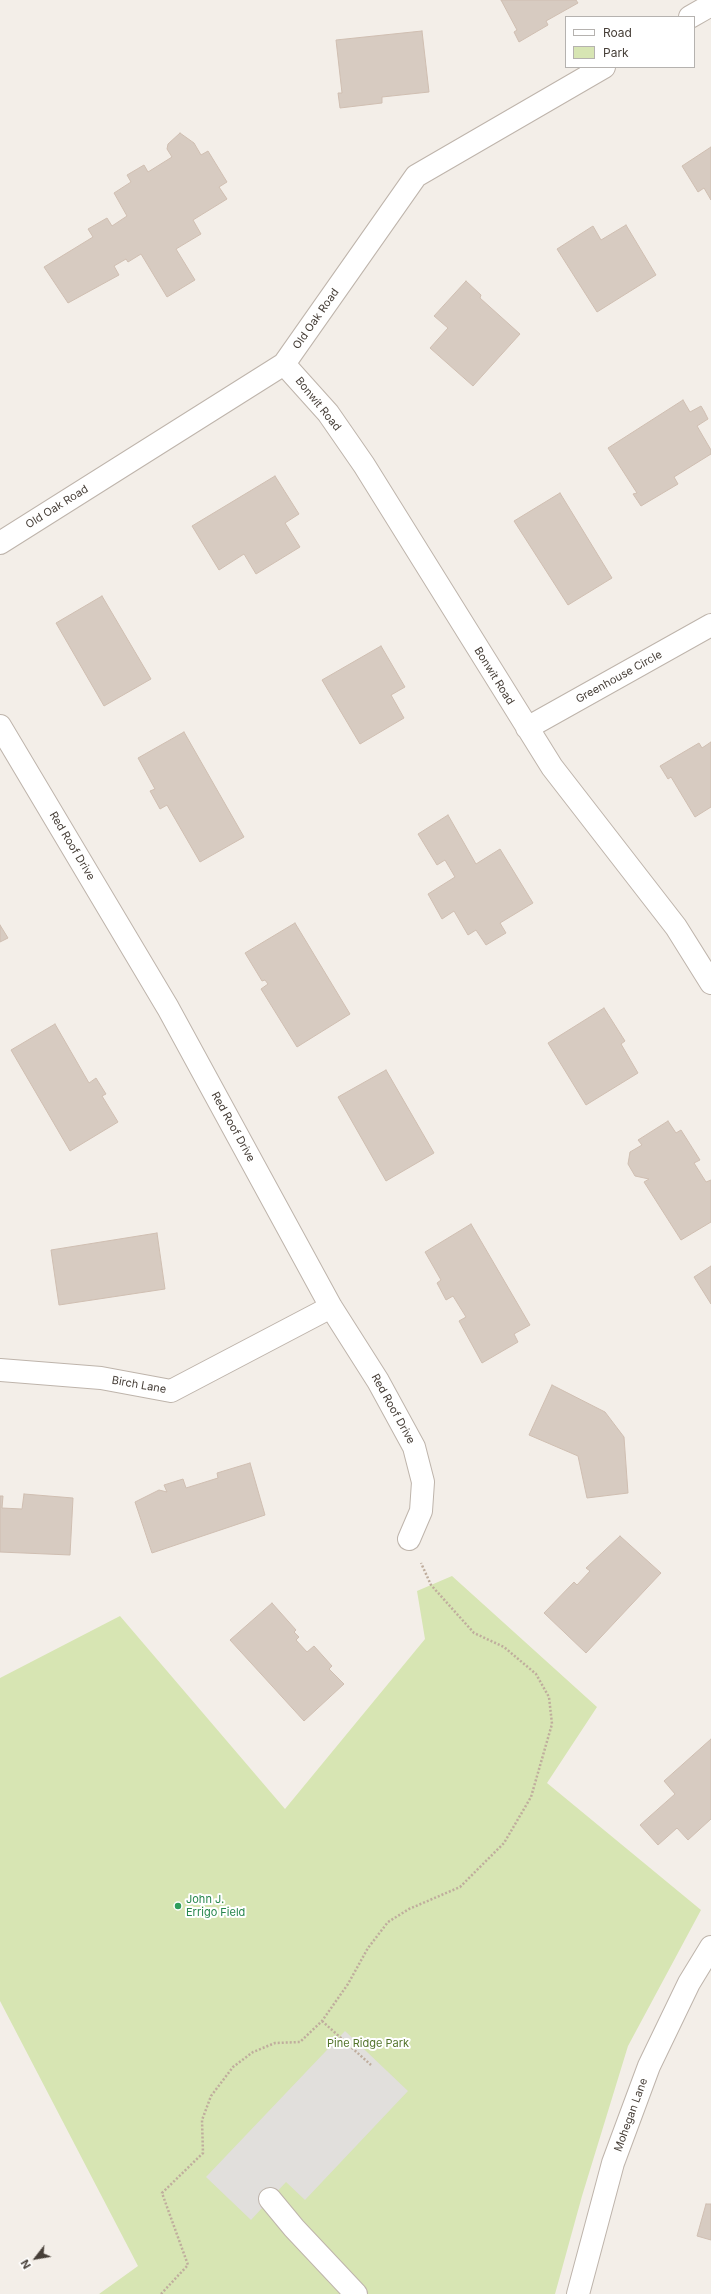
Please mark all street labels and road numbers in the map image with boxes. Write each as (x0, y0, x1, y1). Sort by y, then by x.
street label: Old Oak Road (290, 286, 342, 352)
street label: Bonwit Road (292, 375, 344, 433)
street label: Old Oak Road (23, 483, 91, 531)
street label: Bonwit Road (471, 645, 517, 707)
street label: Greenhouse Circle (574, 648, 664, 706)
street label: Red Roof Drive (46, 809, 98, 883)
street label: Red Roof Drive (208, 1090, 258, 1164)
street label: Red Roof Drive (368, 1372, 418, 1446)
street label: Birch Lane (111, 1374, 167, 1396)
street label: Mohegan Lane (612, 2076, 650, 2154)

